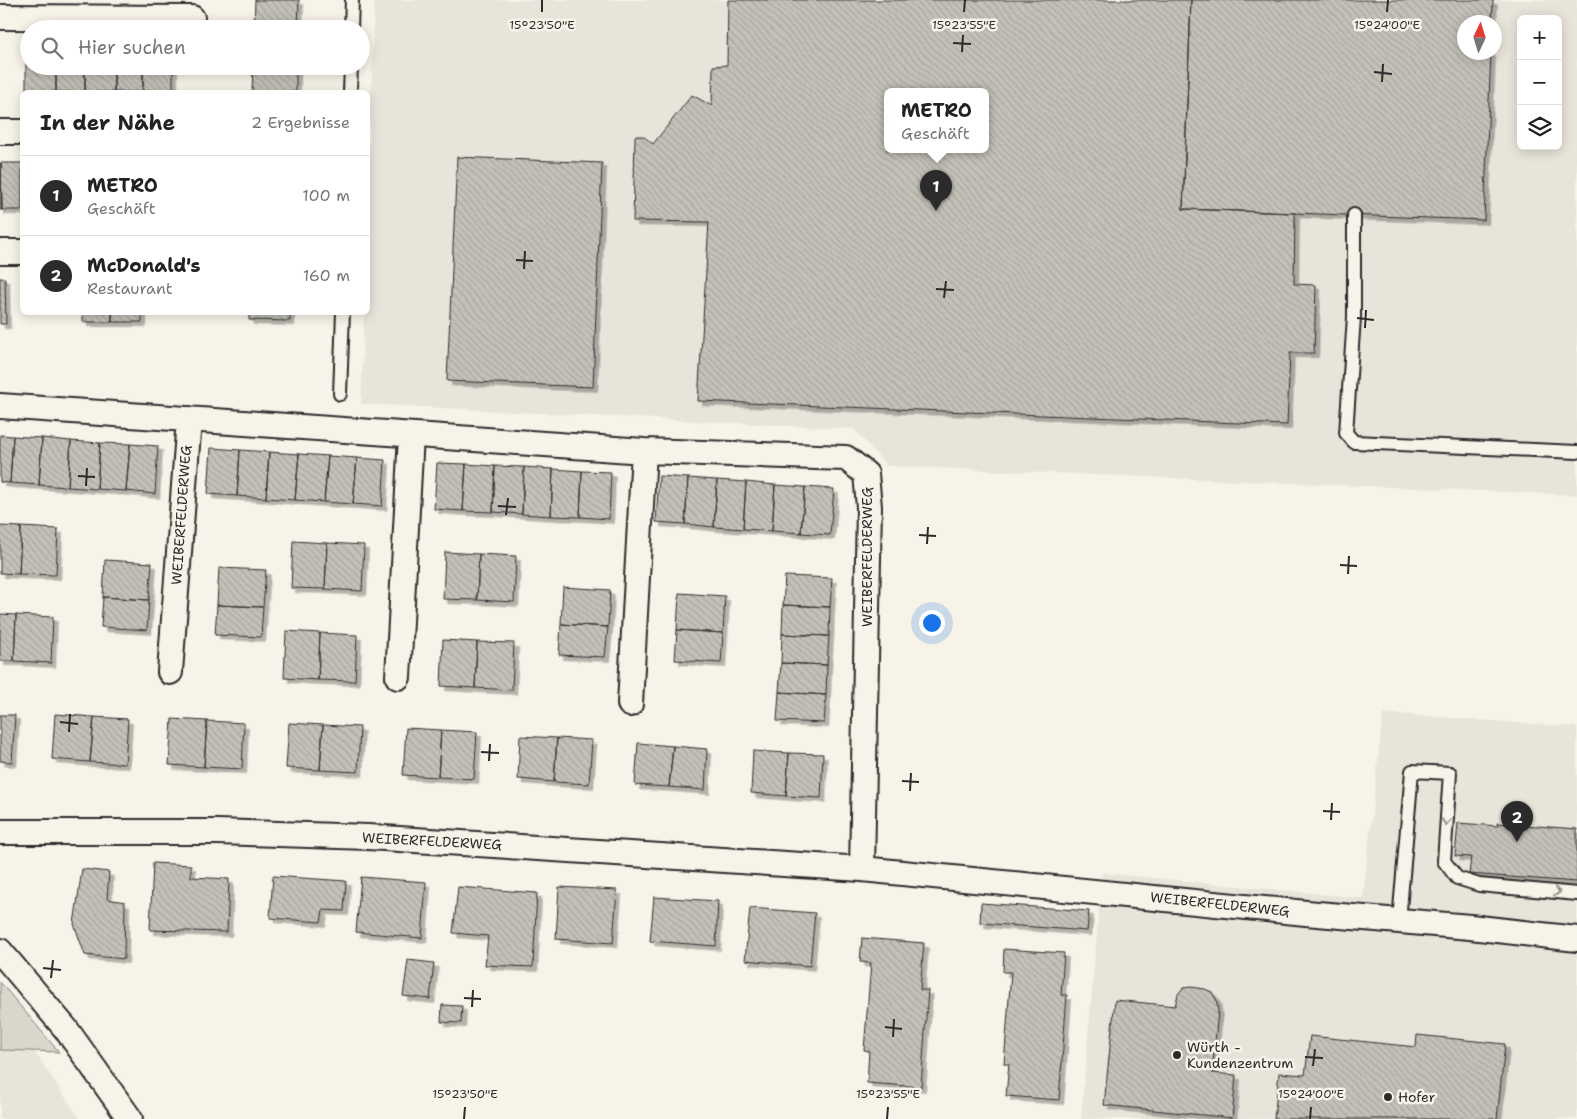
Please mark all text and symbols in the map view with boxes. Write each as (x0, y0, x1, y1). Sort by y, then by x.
north arrow (1457, 15, 1502, 60)
map controls (1517, 15, 1562, 150)
button: + (1517, 15, 1562, 60)
text: 15°23'50"E (509, 17, 575, 33)
text: 15°23'55"E (932, 17, 996, 33)
text: 15°24'00"E (1354, 17, 1420, 33)
search box (20, 20, 370, 75)
icon: search (38, 34, 66, 62)
text: Hier suchen (78, 35, 186, 60)
button: − (1517, 60, 1562, 105)
popup (884, 88, 989, 153)
text: METRO (901, 98, 972, 123)
button: layers (1517, 105, 1562, 150)
text: In der Nähe (40, 109, 175, 137)
text: 2 Ergebnisse (251, 112, 350, 133)
text: Geschäft (901, 123, 970, 144)
pin: 1 (920, 170, 952, 211)
text: METRO (87, 173, 158, 198)
text: 1 (52, 185, 60, 206)
text: 100 m (302, 185, 350, 206)
text: Geschäft (87, 198, 156, 219)
text: McDonald's (87, 253, 200, 278)
text: 2 (50, 265, 62, 286)
text: 160 m (303, 265, 350, 286)
text: Restaurant (87, 278, 173, 299)
street label: WEIBERFELDERWEG (167, 444, 195, 585)
street label: WEIBERFELDERWEG (858, 487, 876, 627)
your location (919, 610, 945, 636)
pin: 2 (1501, 801, 1533, 842)
one-way arrow (1441, 818, 1452, 826)
street label: WEIBERFELDERWEG (362, 828, 503, 854)
one-way arrow (1553, 887, 1561, 898)
street label: WEIBERFELDERWEG (1149, 888, 1291, 920)
place label: Würth - Kundenzentrum (1187, 1038, 1293, 1072)
marker: Würth - Kundenzentrum (1171, 1049, 1183, 1061)
text: 15°23'50"E (432, 1086, 498, 1102)
text: 15°23'55"E (856, 1086, 920, 1102)
text: 15°24'00"E (1278, 1086, 1344, 1102)
place label: Hofer (1398, 1088, 1436, 1106)
marker: Hofer (1382, 1091, 1394, 1103)

